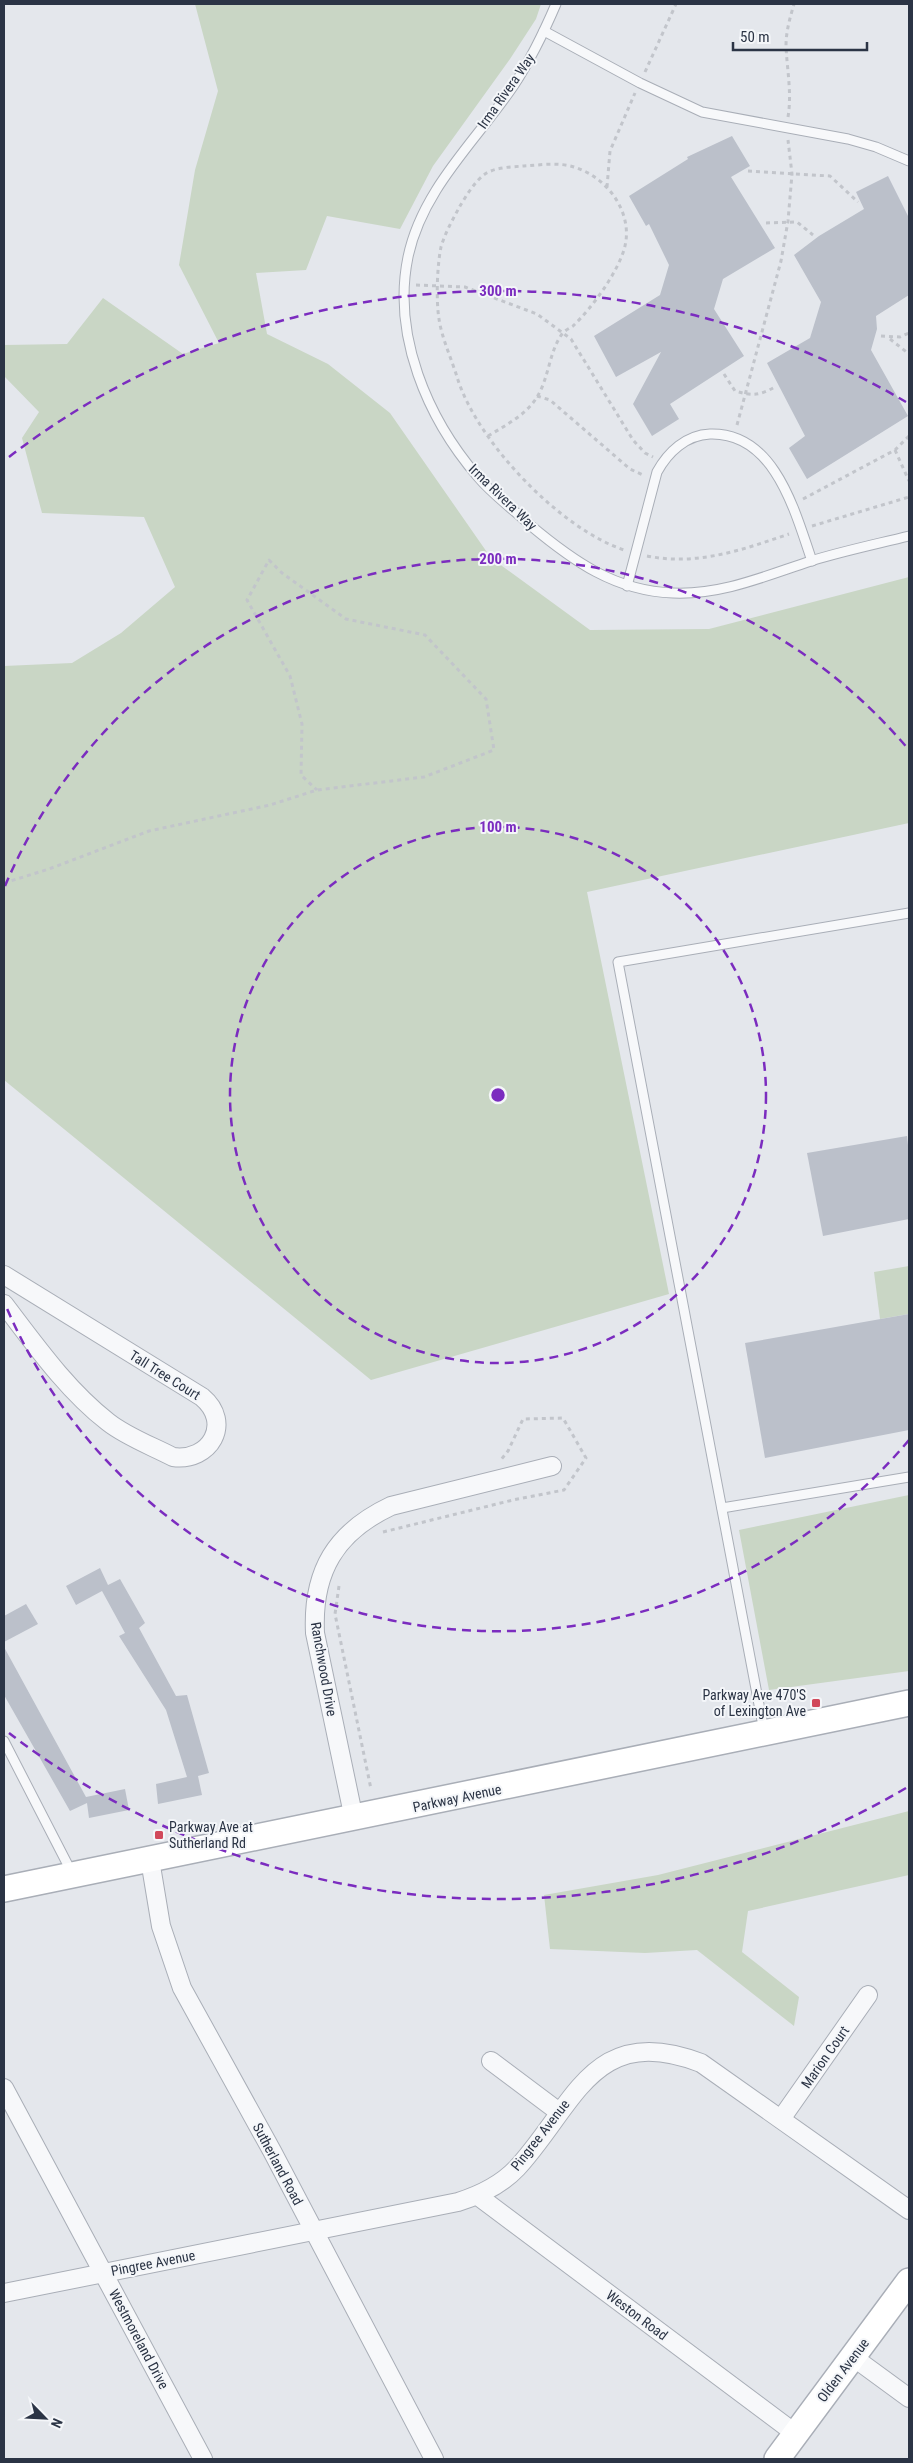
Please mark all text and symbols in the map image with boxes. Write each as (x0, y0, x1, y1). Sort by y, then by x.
scale bar (733, 20, 867, 52)
text: 50 m (740, 28, 770, 46)
street label: Irma Rivera Way (474, 50, 538, 132)
text: 300 m (479, 282, 517, 300)
street label: Irma Rivera Way (466, 461, 540, 533)
text: 200 m (479, 550, 517, 568)
text: 100 m (479, 818, 517, 836)
centre of rings (489, 1086, 507, 1104)
street label: Tall Tree Court (127, 1347, 203, 1403)
street label: Ranchwood Drive (308, 1621, 340, 1718)
place label: Parkway Ave 470'S of Lexington Ave (702, 1687, 806, 1719)
marker: Parkway Ave 470'S of Lexington Ave (810, 1697, 822, 1709)
street label: Parkway Avenue (411, 1781, 503, 1815)
place label: Parkway Ave at Sutherland Rd (169, 1819, 253, 1851)
marker: Parkway Ave at Sutherland Rd (153, 1829, 165, 1841)
street label: Marion Court (798, 2023, 852, 2091)
street label: Pingree Avenue (507, 2096, 573, 2174)
street label: Sutherland Road (250, 2120, 306, 2208)
street label: Pingree Avenue (110, 2247, 197, 2279)
street label: Westmoreland Drive (106, 2286, 172, 2392)
street label: Weston Road (603, 2287, 671, 2343)
street label: Olden Avenue (814, 2335, 872, 2405)
north arrow (20, 2393, 70, 2443)
text: N (48, 2416, 66, 2430)

